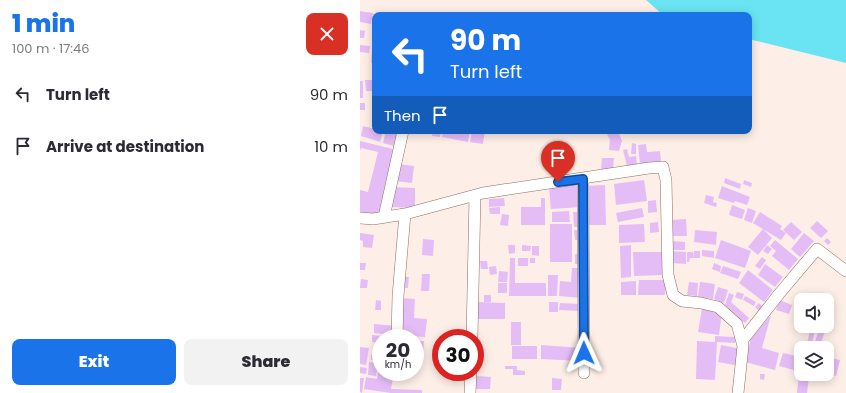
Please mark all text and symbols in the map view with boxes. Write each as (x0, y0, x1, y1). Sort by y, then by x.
text: 1 min (12, 7, 75, 40)
button: close (306, 13, 348, 55)
text: 90 m (450, 21, 521, 60)
icon: left (384, 28, 436, 80)
text: 100 m · 17:46 (12, 39, 90, 58)
text: Turn left (450, 59, 522, 84)
icon: left (12, 83, 34, 105)
text: Turn left (46, 84, 110, 105)
text: 90 m (310, 84, 348, 105)
icon: arrive (429, 104, 451, 126)
text: Then (384, 105, 421, 126)
icon: arrive (12, 135, 34, 157)
text: Arrive at destination (46, 136, 204, 157)
text: 10 m (314, 136, 348, 157)
pin (541, 141, 575, 182)
icon: arrive (547, 147, 569, 169)
map controls (794, 293, 834, 381)
button: sound (794, 293, 834, 333)
speed limit sign: 30 (432, 329, 484, 381)
position arrow (563, 332, 605, 374)
text: 20 (386, 336, 410, 364)
button: Exit (12, 339, 176, 385)
button: Share (184, 339, 348, 385)
button: layers (794, 341, 834, 381)
text: km/h (385, 357, 411, 372)

